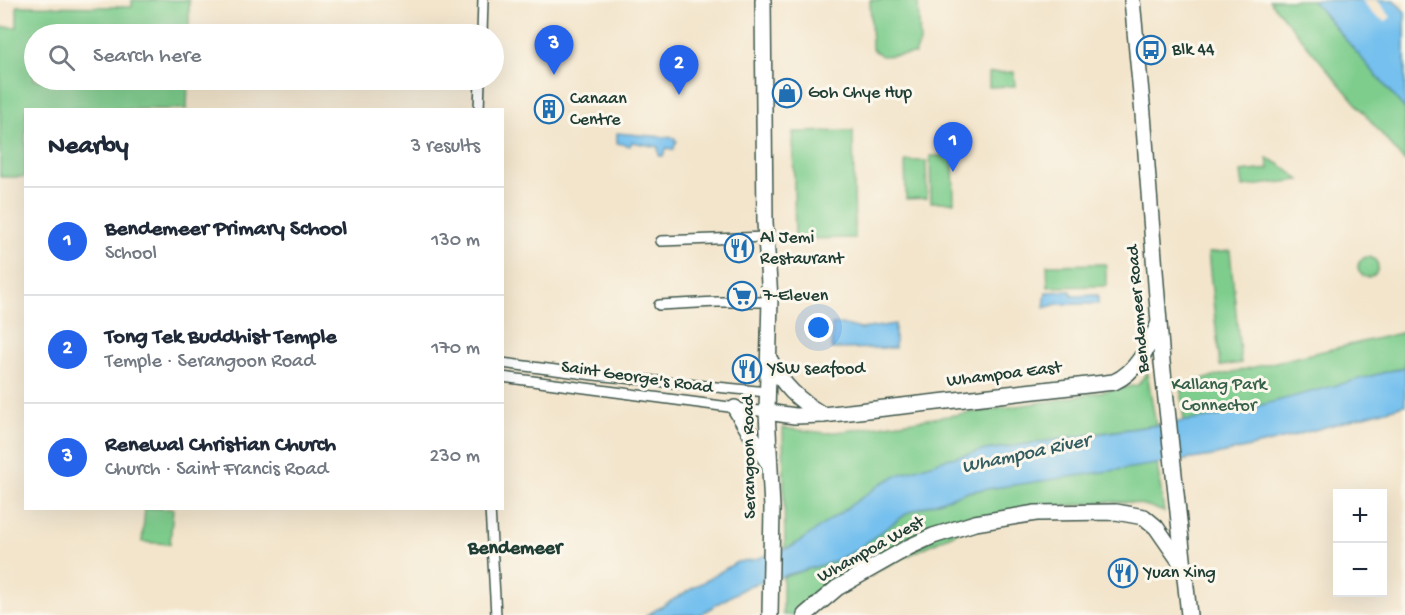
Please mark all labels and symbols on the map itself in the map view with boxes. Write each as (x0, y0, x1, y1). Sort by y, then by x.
pin: 3 (534, 26, 574, 75)
bus stop icon: Blk 44 (1135, 34, 1167, 66)
place label: Blk 44 (1171, 40, 1215, 61)
pin: 2 (660, 46, 698, 95)
shop icon: Goh Chye Hup (771, 77, 803, 109)
place label: Goh Chye Hup (808, 83, 912, 104)
place label: Canaan Centre (570, 89, 627, 131)
building icon: Canaan Centre (533, 93, 565, 125)
pin: 1 (934, 122, 972, 172)
place label: Al Jemi Restaurant (760, 228, 845, 270)
restaurant icon: Al Jemi Restaurant (723, 232, 755, 264)
street label: Bendemeer Road (1123, 243, 1155, 375)
supermarket icon: 7-Eleven (726, 280, 758, 312)
place label: 7-Eleven (762, 286, 829, 307)
your location (804, 313, 833, 342)
restaurant icon: YSW seafood (731, 353, 763, 385)
street label: Saint George's Road (560, 357, 716, 399)
street label: Whampoa East (945, 357, 1064, 392)
place label: YSW seafood (766, 359, 866, 380)
park label: Kallang Park Connector (1171, 375, 1269, 417)
street label: Serangoon Road (738, 394, 762, 519)
water label: Whampoa River (960, 429, 1096, 480)
street label: Whampoa West (814, 511, 929, 588)
district label: Bendemeer (467, 538, 564, 561)
restaurant icon: Yuan Xing (1107, 557, 1139, 589)
place label: Yuan Xing (1142, 563, 1216, 584)

